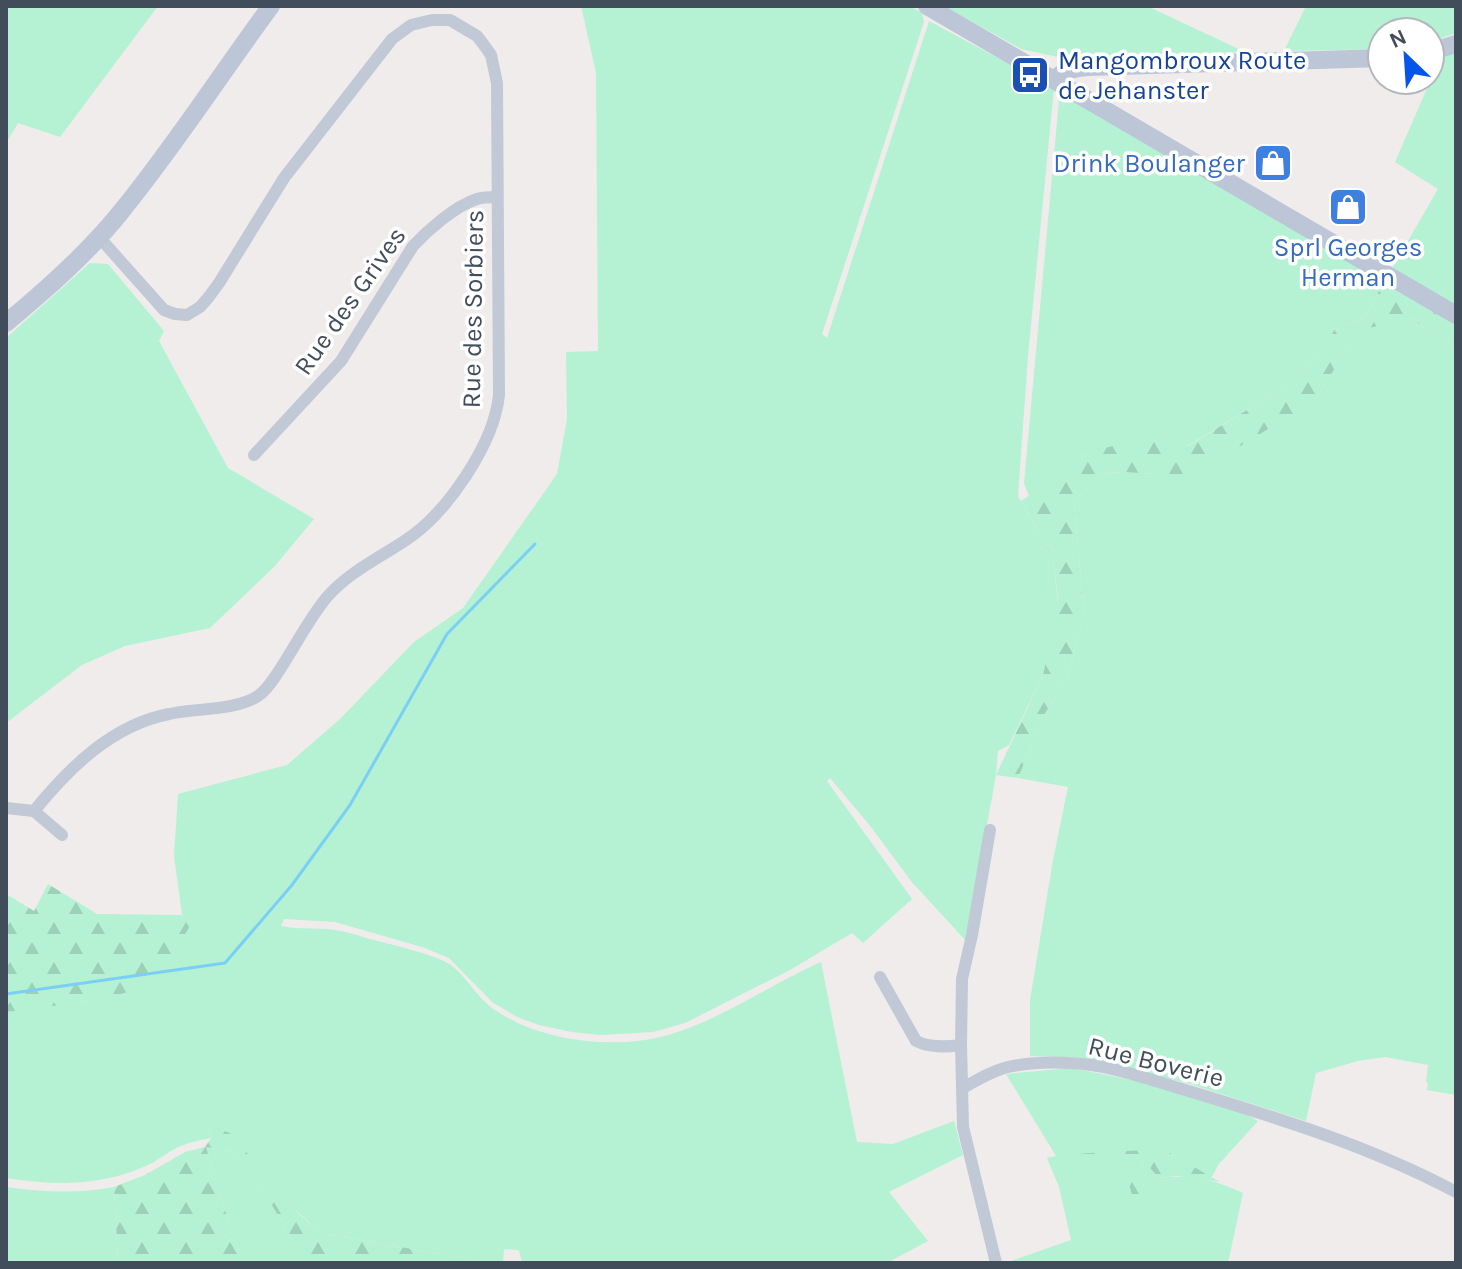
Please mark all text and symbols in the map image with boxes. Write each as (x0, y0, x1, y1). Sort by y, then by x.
north arrow (1366, 16, 1446, 96)
text: N (1385, 24, 1411, 54)
place label: Mangombroux Route de Jehanster (1058, 45, 1306, 106)
bus stop icon: Mangombroux Route de Jehanster (1009, 54, 1051, 96)
shop icon: Drink Boulanger (1252, 142, 1294, 184)
place label: Drink Boulanger (1053, 148, 1246, 179)
shop icon: Sprl Georges Herman (1327, 186, 1369, 228)
street label: Rue des Sorbiers (456, 209, 490, 409)
street label: Rue des Grives (287, 221, 413, 381)
place label: Sprl Georges Herman (1274, 232, 1422, 293)
street label: Rue Boverie (1085, 1030, 1227, 1094)

